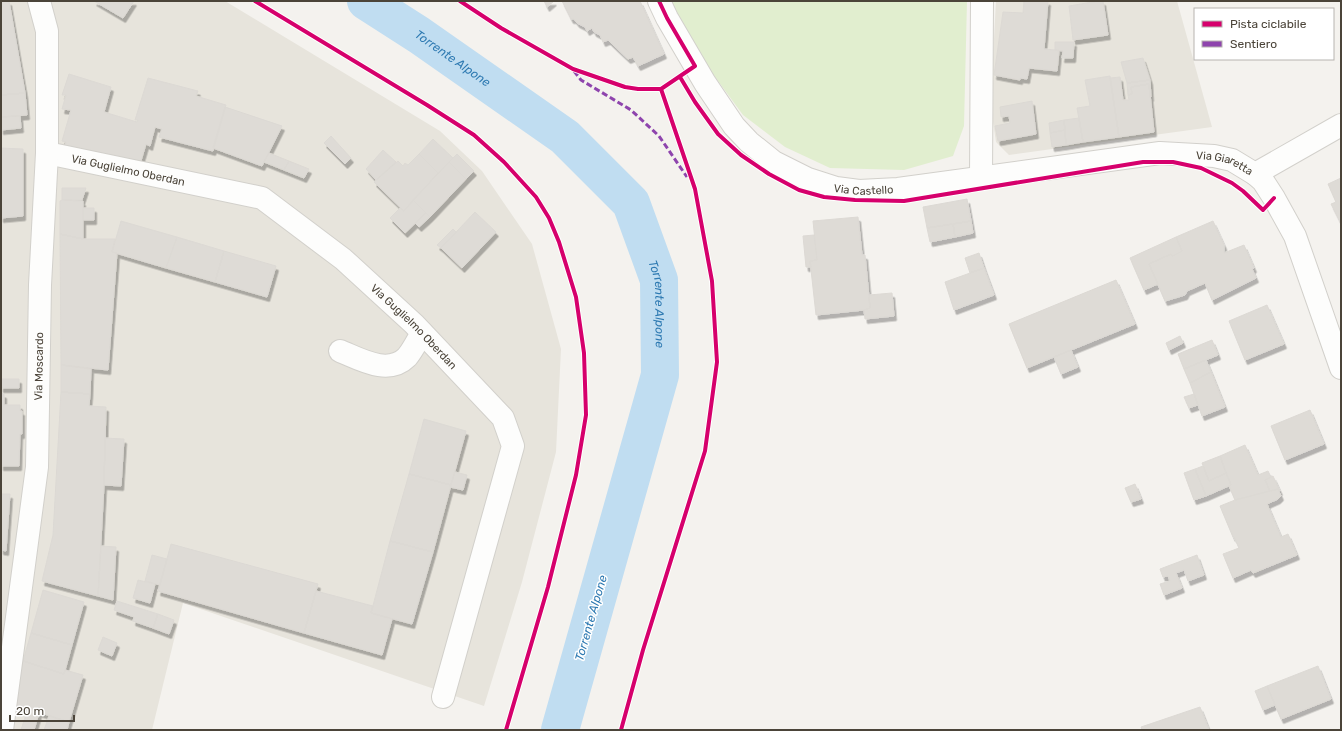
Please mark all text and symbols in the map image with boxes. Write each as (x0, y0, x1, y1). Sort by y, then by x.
legend (1194, 8, 1334, 60)
text: Pista ciclabile (1230, 17, 1307, 31)
water label: Torrente Alpone (412, 27, 493, 90)
text: Sentiero (1230, 37, 1277, 51)
street label: Via Giaretta (1196, 149, 1255, 178)
street label: Via Guglielmo Oberdan (70, 152, 186, 188)
street label: Via Castello (833, 181, 894, 198)
water label: Torrente Alpone (645, 258, 667, 348)
street label: Via Guglielmo Oberdan (368, 281, 460, 372)
street label: Via Moscardo (32, 332, 46, 401)
water label: Torrente Alpone (572, 573, 610, 663)
scale bar (10, 697, 74, 723)
text: 20 m (16, 704, 44, 718)

